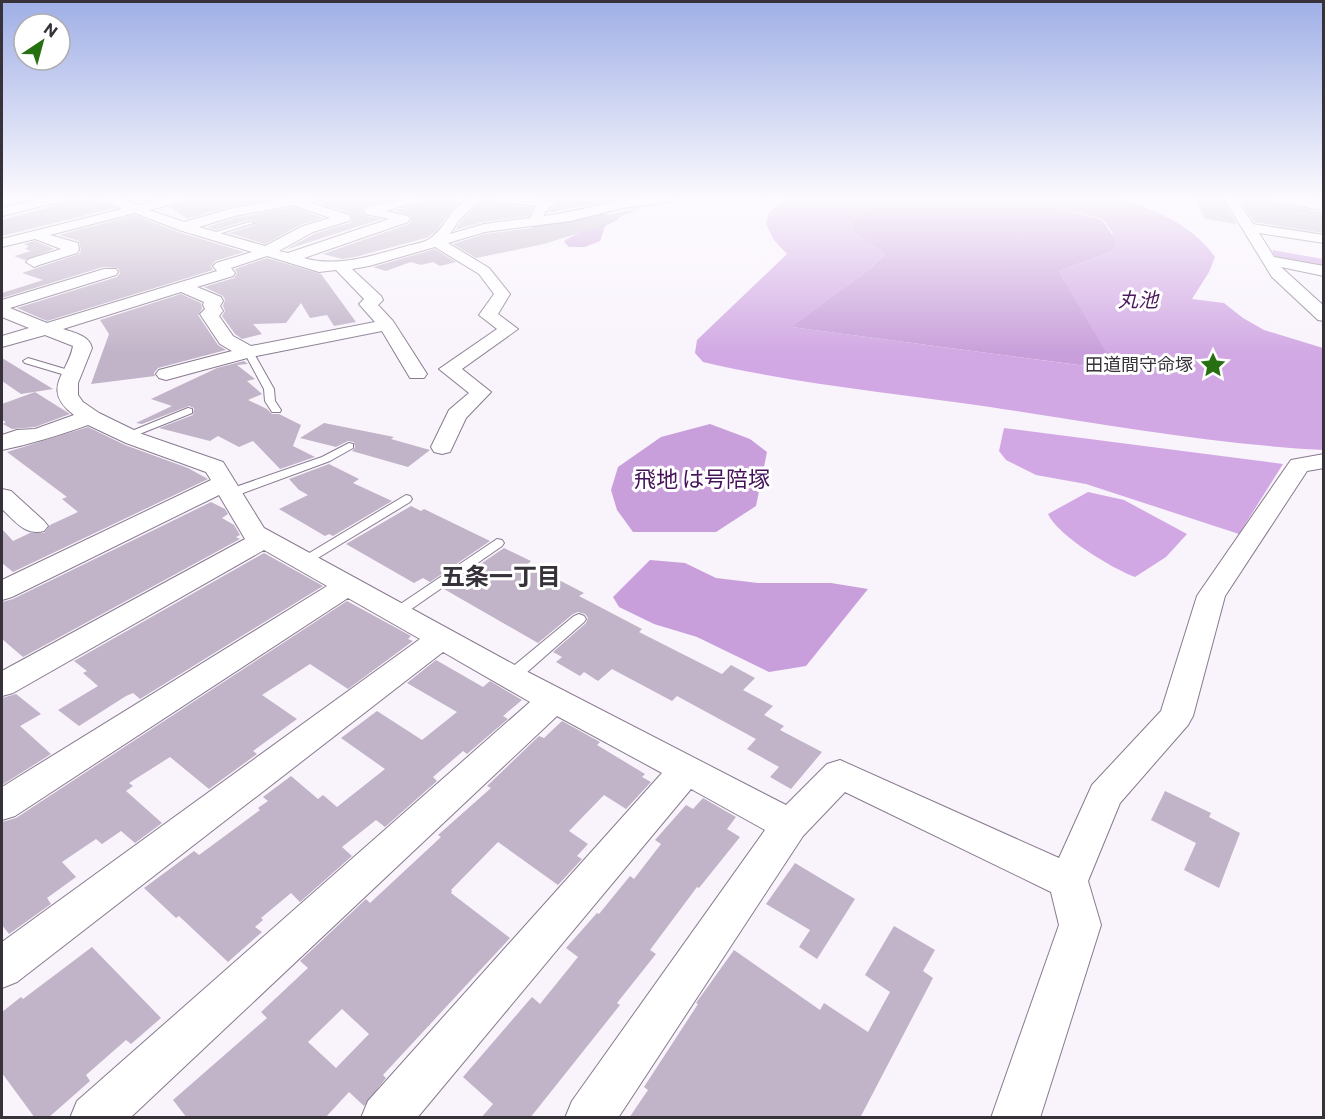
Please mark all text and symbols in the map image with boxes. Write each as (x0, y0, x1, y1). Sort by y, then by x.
north arrow (12, 12, 72, 72)
text: N (41, 18, 62, 41)
water label: 丸池 (1118, 287, 1160, 311)
place icon: 田道間守命塚 (1198, 350, 1228, 380)
place label: 田道間守命塚 (1085, 353, 1193, 375)
park label: 飛地 は号陪塚 (634, 465, 770, 492)
district label: 五条一丁目 (441, 561, 561, 590)

